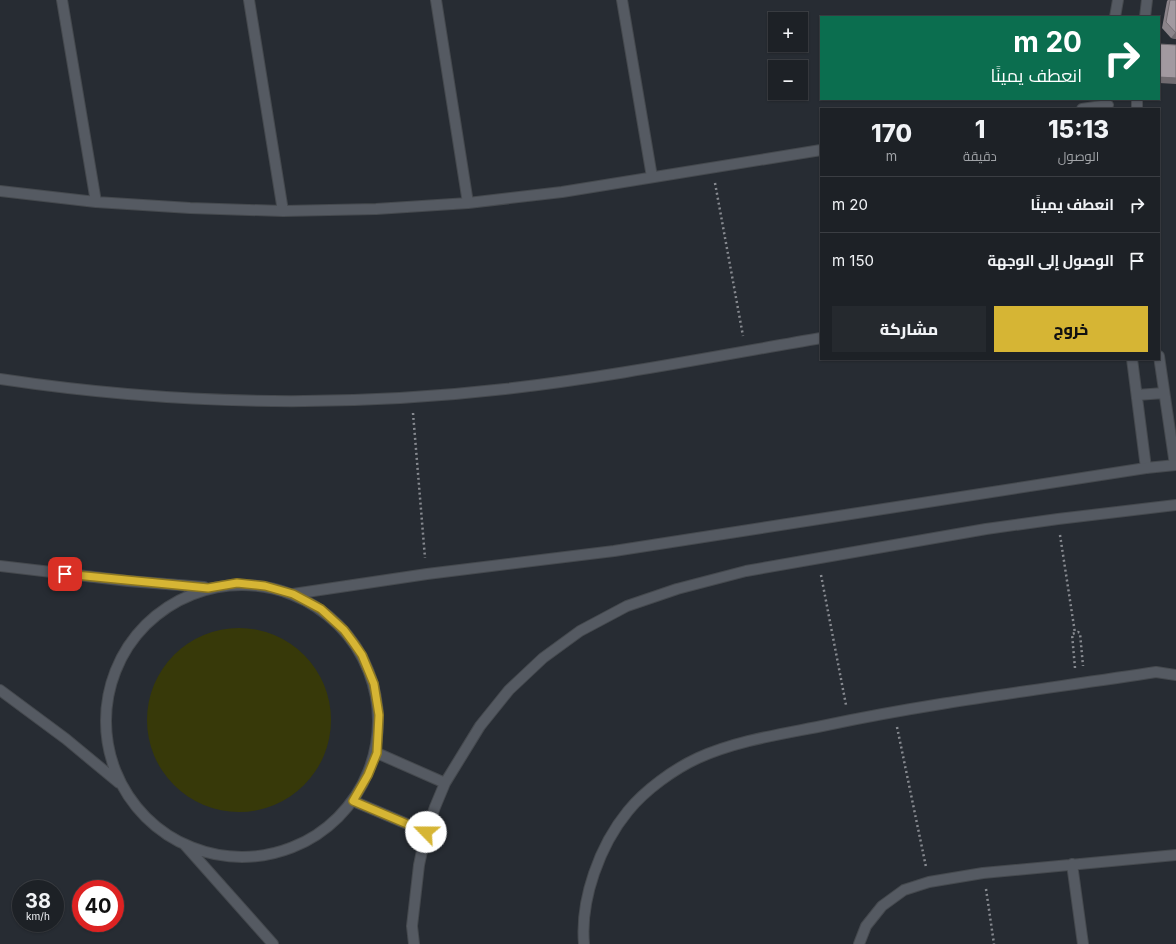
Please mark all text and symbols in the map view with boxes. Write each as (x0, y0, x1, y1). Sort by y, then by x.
map controls (768, 12, 808, 100)
button: + (768, 12, 808, 52)
text: 20 m (1013, 25, 1082, 59)
icon: right (1096, 32, 1148, 84)
button: − (768, 60, 808, 100)
text: انعطف يمينًا (991, 65, 1082, 86)
text: 1 (975, 115, 985, 144)
text: 15:13 (1048, 115, 1109, 144)
text: 170 (871, 119, 912, 148)
text: m (886, 148, 897, 164)
text: دقيقة (963, 148, 997, 164)
text: الوصول (1058, 148, 1099, 164)
icon: right (1126, 194, 1148, 216)
text: 20 m (832, 195, 868, 214)
text: انعطف يمينًا (1030, 195, 1114, 214)
icon: arrive (1126, 250, 1148, 272)
text: 150 m (832, 251, 874, 270)
text: الوصول إلى الوجهة (987, 251, 1114, 270)
button: مشاركة (832, 306, 986, 352)
button: خروج (994, 306, 1148, 352)
pin (48, 557, 82, 591)
icon: arrive (54, 563, 76, 585)
position arrow (405, 811, 447, 853)
speed limit sign: 40 (72, 880, 124, 932)
text: 38 (25, 889, 51, 913)
text: km/h (26, 910, 50, 922)

